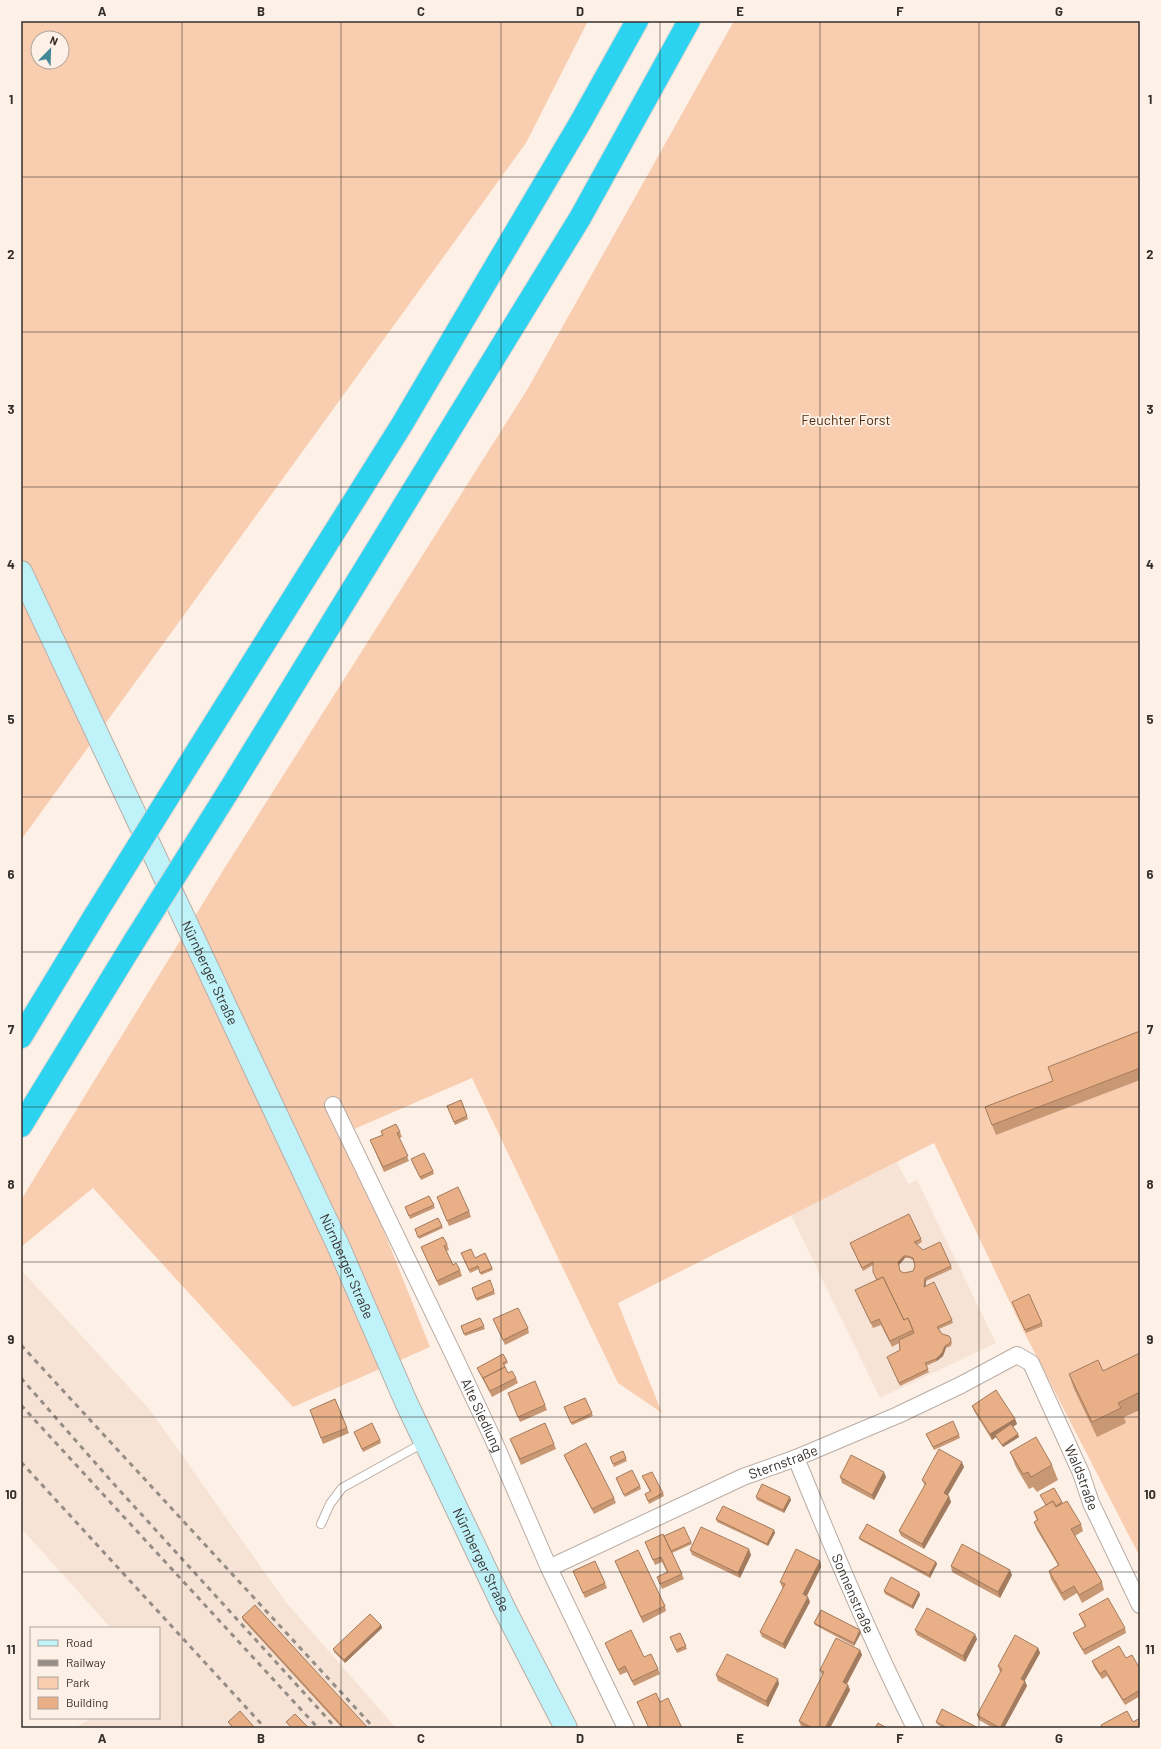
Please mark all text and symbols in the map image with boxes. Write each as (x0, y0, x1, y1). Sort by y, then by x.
text: A (98, 3, 107, 19)
text: B (257, 3, 265, 19)
text: C (417, 3, 425, 19)
text: D (576, 3, 584, 19)
text: E (736, 3, 744, 19)
text: F (896, 3, 904, 19)
text: G (1055, 3, 1063, 19)
north arrow (30, 30, 70, 70)
text: N (48, 33, 60, 48)
text: 1 (9, 91, 13, 107)
text: 1 (1148, 91, 1152, 107)
text: 2 (7, 246, 15, 262)
text: 2 (1146, 246, 1154, 262)
text: 3 (7, 401, 15, 417)
text: 3 (1146, 401, 1154, 417)
park label: Feuchter Forst (801, 411, 891, 428)
text: 4 (7, 556, 15, 572)
text: 4 (1146, 556, 1154, 572)
text: 5 (7, 711, 15, 727)
text: 5 (1146, 711, 1154, 727)
text: 6 (8, 866, 15, 882)
text: 6 (1147, 866, 1154, 882)
street label: Nürnberger Straße (178, 918, 242, 1027)
text: 7 (8, 1021, 15, 1037)
text: 7 (1147, 1021, 1154, 1037)
text: 8 (7, 1176, 15, 1192)
text: 8 (1146, 1176, 1154, 1192)
street label: Nürnberger Straße (316, 1211, 378, 1321)
text: 9 (8, 1331, 15, 1347)
text: 9 (1147, 1331, 1154, 1347)
street label: Alte Siedlung (458, 1375, 507, 1455)
street label: Sternstraße (746, 1441, 820, 1482)
street label: Waldstraße (1061, 1442, 1102, 1513)
text: 10 (5, 1486, 17, 1502)
text: 10 (1144, 1486, 1156, 1502)
street label: Nürnberger Straße (450, 1505, 514, 1615)
street label: Sonnenstraße (829, 1551, 878, 1636)
legend (30, 1627, 160, 1719)
text: Road (66, 1635, 93, 1649)
text: 11 (6, 1641, 16, 1657)
text: 11 (1145, 1641, 1155, 1657)
text: Railway (66, 1655, 106, 1669)
text: Park (66, 1675, 90, 1689)
text: Building (66, 1695, 108, 1709)
text: A (98, 1730, 107, 1746)
text: B (257, 1730, 265, 1746)
text: C (417, 1730, 425, 1746)
text: D (576, 1730, 584, 1746)
text: E (736, 1730, 744, 1746)
text: F (896, 1730, 904, 1746)
text: G (1055, 1730, 1063, 1746)

